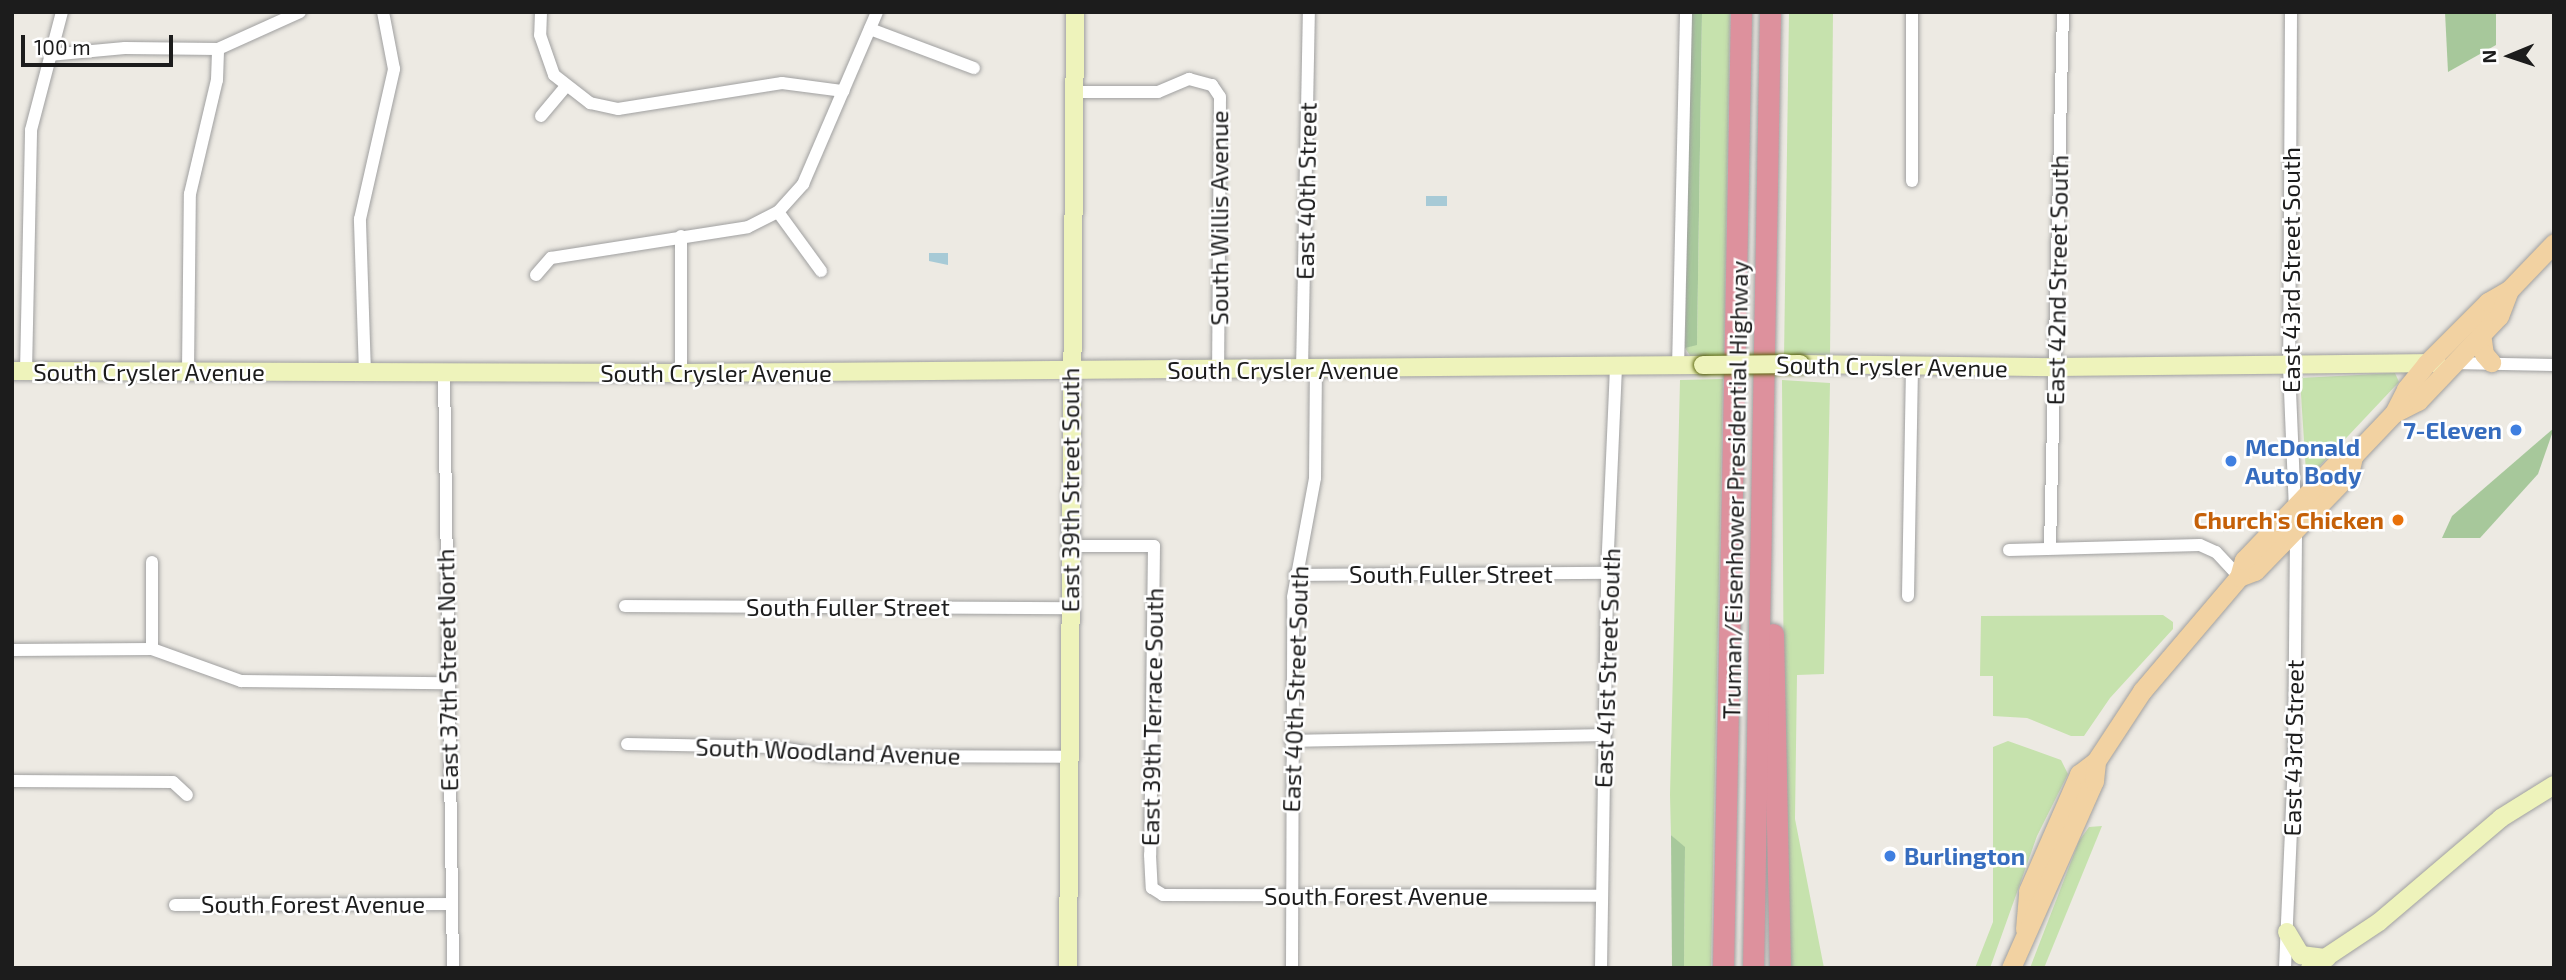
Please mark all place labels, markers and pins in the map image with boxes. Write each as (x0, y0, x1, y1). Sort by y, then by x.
place label: 7-Eleven (2403, 416, 2502, 444)
marker: 7-Eleven (2508, 422, 2524, 438)
place label: McDonald Auto Body (2245, 433, 2362, 489)
marker: McDonald Auto Body (2223, 453, 2239, 469)
place label: Church's Chicken (2193, 506, 2384, 534)
marker: Church's Chicken (2390, 512, 2406, 528)
place label: Burlington (1904, 842, 2025, 870)
marker: Burlington (1882, 848, 1898, 864)

